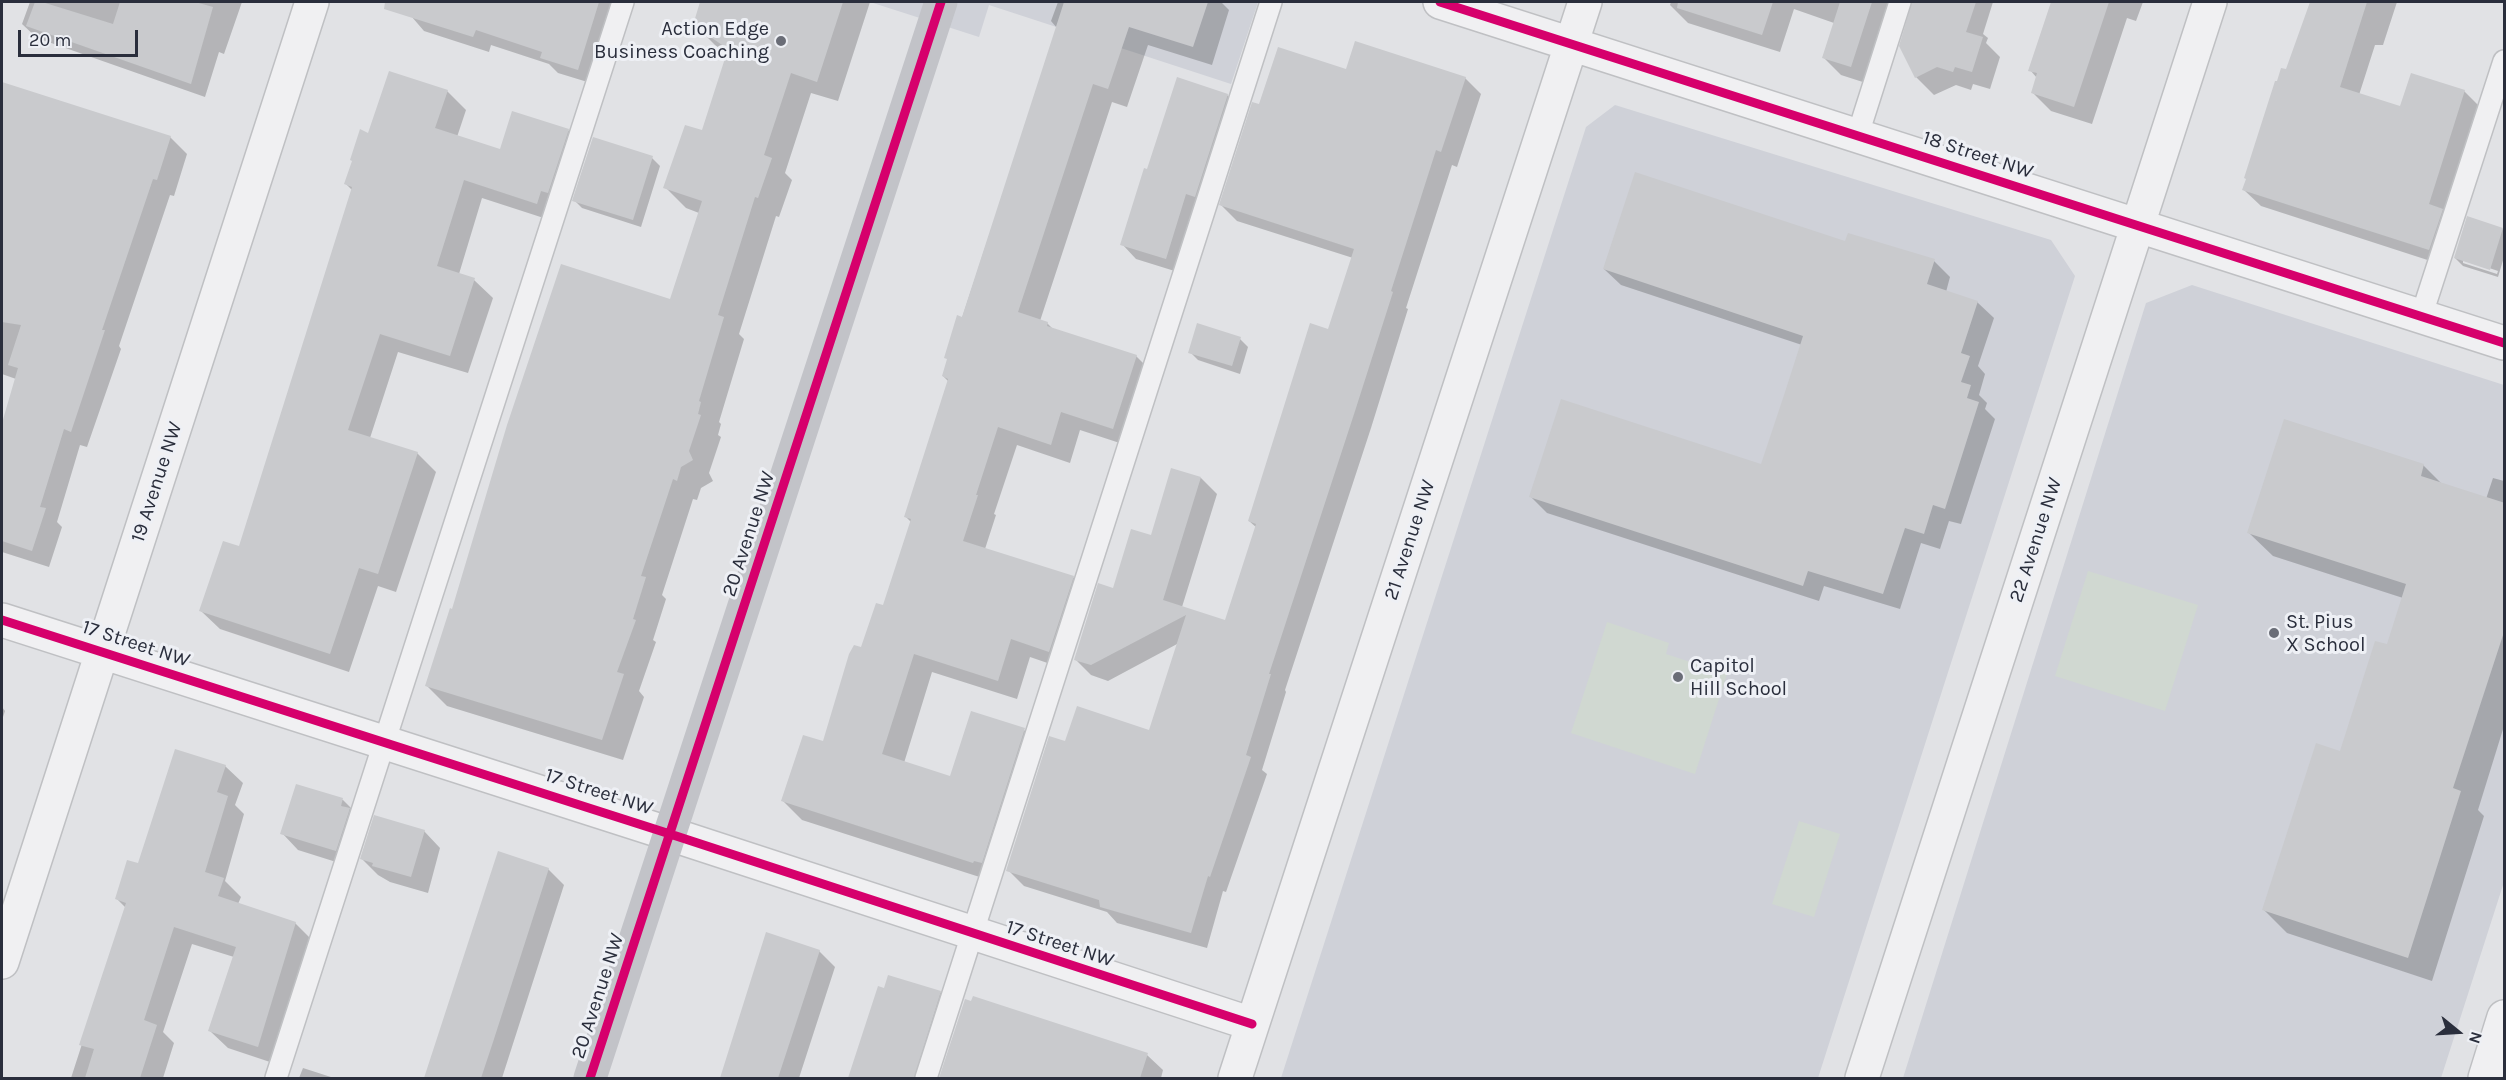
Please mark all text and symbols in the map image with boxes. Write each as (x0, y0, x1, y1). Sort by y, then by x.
place label: Action Edge Business Coaching (594, 17, 769, 64)
scale bar (21, 18, 141, 56)
text: 20 m (29, 29, 71, 51)
marker: Action Edge Business Coaching (774, 34, 788, 48)
street label: 18 Street NW (1920, 126, 2036, 184)
street label: 19 Avenue NW (126, 419, 188, 545)
street label: 20 Avenue NW (717, 468, 781, 600)
street label: 22 Avenue NW (2004, 474, 2068, 606)
street label: 21 Avenue NW (1379, 477, 1441, 603)
place label: St. Pius X School (2286, 610, 2366, 657)
street label: 17 Street NW (79, 615, 193, 673)
marker: St. Pius X School (2267, 626, 2281, 640)
place label: Capitol Hill School (1690, 654, 1787, 701)
marker: Capitol Hill School (1671, 670, 1685, 684)
street label: 17 Street NW (542, 763, 656, 821)
street label: 17 Street NW (1003, 915, 1117, 973)
street label: 20 Avenue NW (566, 930, 630, 1062)
north arrow (2428, 1002, 2488, 1062)
text: N (2465, 1029, 2486, 1046)

